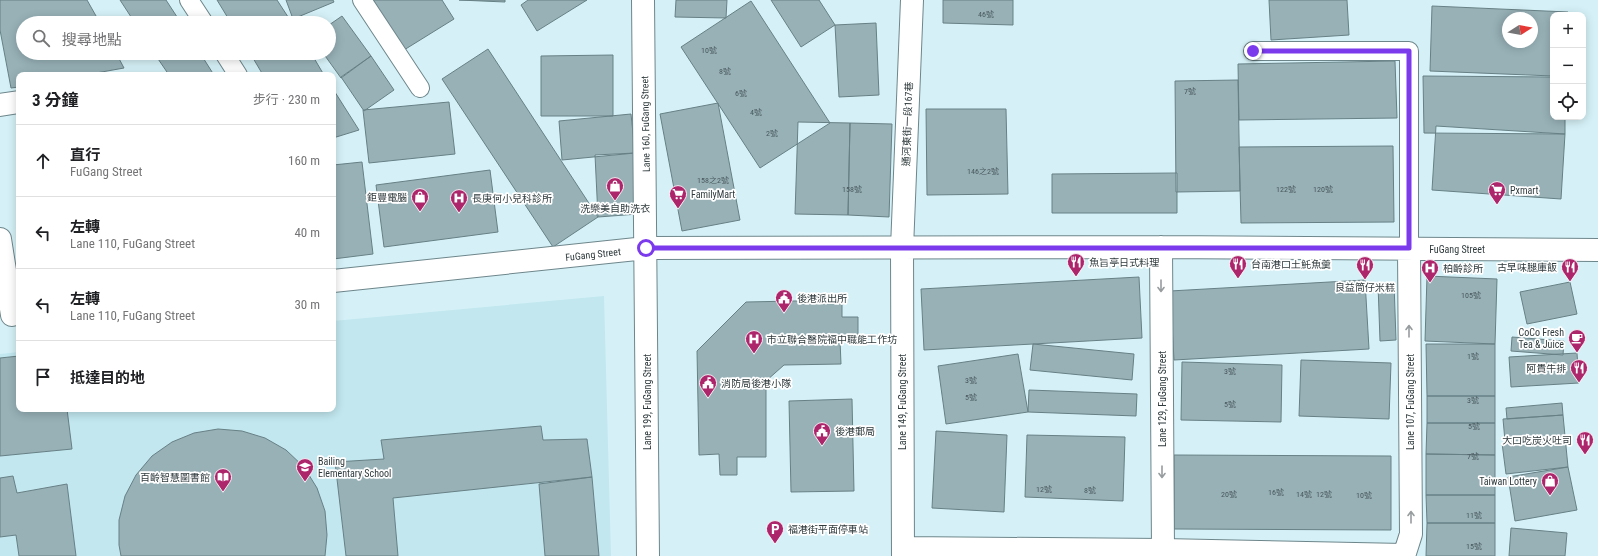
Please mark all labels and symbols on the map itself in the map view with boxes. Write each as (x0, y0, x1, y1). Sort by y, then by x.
house number: 46號 (978, 10, 994, 19)
north arrow (1502, 12, 1538, 48)
route end (1244, 42, 1262, 60)
house number: 10號 (701, 46, 717, 55)
house number: 8號 (719, 67, 731, 76)
street label: Lane 160, FuGang Street (639, 76, 652, 172)
street label: 通河東街一段167巷 (901, 81, 914, 167)
house number: 7號 (1184, 87, 1196, 96)
house number: 6號 (735, 89, 747, 98)
house number: 4號 (750, 108, 762, 117)
house number: 2號 (766, 129, 778, 138)
house number: 146之2號 (967, 167, 999, 176)
shop icon: 洗樂美自助洗衣 (605, 176, 625, 201)
house number: 158之2號 (697, 176, 729, 185)
supermarket icon: Pxmart (1487, 180, 1507, 205)
supermarket icon: FamilyMart (668, 184, 688, 209)
house number: 158號 (842, 185, 862, 194)
house number: 122號 (1276, 185, 1296, 194)
house number: 120號 (1313, 185, 1333, 194)
place label: Pxmart (1510, 185, 1539, 196)
shop icon: 鉅豐電腦 (410, 187, 430, 212)
hospital icon: 長庚何小兒科診所 (449, 188, 469, 213)
place label: FamilyMart (691, 189, 735, 200)
place label: 鉅豐電腦 (367, 192, 407, 203)
place label: 長庚何小兒科診所 (472, 193, 552, 204)
place label: 洗樂美自助洗衣 (580, 203, 650, 214)
route start (637, 239, 655, 257)
street label: FuGang Street (1429, 244, 1485, 255)
street label: FuGang Street (565, 246, 621, 263)
restaurant icon: 魚旨亭日式料理 (1066, 252, 1086, 277)
restaurant icon: 台南港口土魠魚羹 (1228, 254, 1248, 279)
restaurant icon: 良益筒仔米糕 (1355, 255, 1375, 280)
place label: 魚旨亭日式料理 (1089, 257, 1159, 268)
restaurant icon: 古早味腿庫飯 (1560, 257, 1580, 282)
hospital icon: 柏齡診所 (1420, 258, 1440, 283)
place label: 台南港口土魠魚羹 (1251, 259, 1331, 270)
place label: 古早味腿庫飯 (1497, 262, 1557, 273)
place label: 柏齡診所 (1443, 263, 1483, 274)
one-way arrow (1157, 279, 1165, 292)
place label: 良益筒仔米糕 (1335, 282, 1395, 293)
public building icon: 後港派出所 (774, 288, 794, 313)
house number: 105號 (1461, 291, 1481, 300)
place label: 後港派出所 (797, 293, 847, 304)
one-way arrow (1406, 325, 1413, 338)
place label: CoCo Fresh Tea & Juice (1519, 327, 1564, 350)
cafe icon: CoCo Fresh Tea & Juice (1567, 328, 1587, 353)
hospital icon: 市立聯合醫院福中職能工作坊 (744, 329, 764, 354)
place label: 市立聯合醫院福中職能工作坊 (767, 334, 897, 345)
street label: Lane 129, FuGang Street (1157, 351, 1168, 447)
house number: 1號 (1467, 352, 1479, 361)
street label: Lane 199, FuGang Street (642, 354, 653, 450)
street label: Lane 149, FuGang Street (897, 354, 908, 450)
street label: Lane 107, FuGang Street (1405, 354, 1416, 450)
restaurant icon: 阿貴牛排 (1569, 358, 1589, 383)
place label: 阿貴牛排 (1526, 363, 1566, 374)
house number: 3號 (1224, 367, 1236, 376)
public building icon: 消防局後港小隊 (698, 373, 718, 398)
house number: 3號 (965, 376, 977, 385)
place label: 消防局後港小隊 (721, 378, 791, 389)
house number: 5號 (965, 393, 977, 402)
house number: 3號 (1467, 396, 1479, 405)
house number: 5號 (1224, 400, 1236, 409)
public building icon: 後港郵局 (812, 421, 832, 446)
house number: 5號 (1468, 422, 1480, 431)
place label: 後港郵局 (835, 426, 875, 437)
restaurant icon: 大口吃炭火吐司 (1575, 430, 1595, 455)
place label: 大口吃炭火吐司 (1502, 435, 1572, 446)
house number: 7號 (1467, 452, 1479, 461)
place label: Bailing Elementary School (318, 456, 391, 479)
school or university icon: Bailing Elementary School (295, 457, 315, 482)
one-way arrow (1158, 465, 1166, 478)
library icon: 百齡智慧圖書館 (213, 467, 233, 492)
shop icon: Taiwan Lottery (1540, 471, 1560, 496)
place label: 百齡智慧圖書館 (140, 472, 210, 483)
place label: Taiwan Lottery (1479, 476, 1537, 487)
house number: 12號 (1036, 485, 1052, 494)
house number: 8號 (1084, 486, 1096, 495)
house number: 16號 (1268, 488, 1284, 497)
house number: 20號 (1221, 490, 1237, 499)
house number: 14號 (1296, 490, 1312, 499)
house number: 12號 (1316, 490, 1332, 499)
house number: 10號 (1356, 491, 1372, 500)
one-way arrow (1407, 511, 1415, 524)
house number: 11號 (1466, 511, 1482, 520)
parking icon: 福港街平面停車站 (765, 519, 785, 544)
place label: 福港街平面停車站 (788, 524, 868, 535)
house number: 15號 (1466, 542, 1482, 551)

